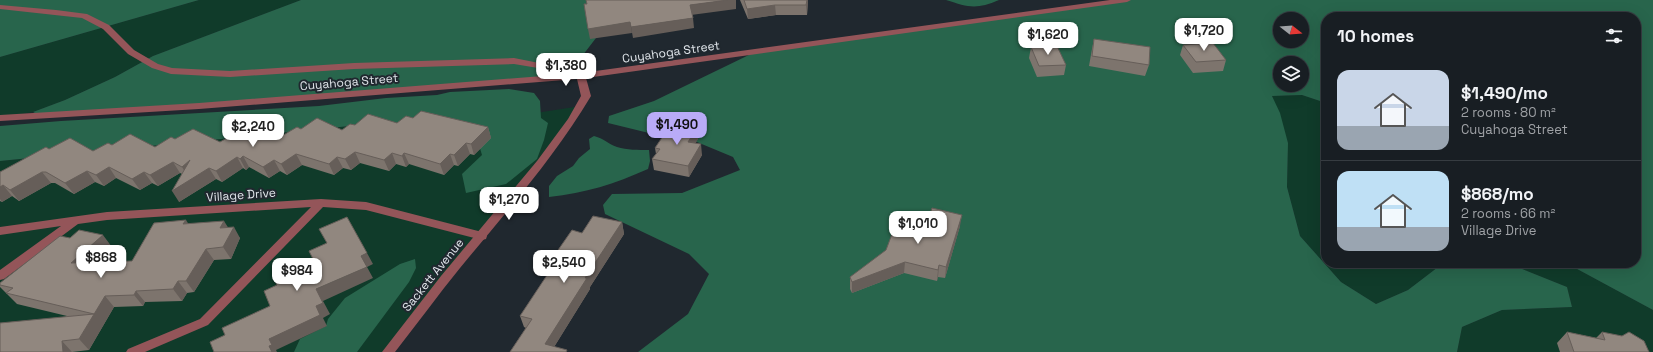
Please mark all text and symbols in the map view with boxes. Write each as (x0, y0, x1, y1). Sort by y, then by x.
north arrow (1273, 12, 1309, 48)
map controls (1273, 12, 1309, 92)
pin: $1,720 (1171, 18, 1237, 52)
pin: $1,620 (1015, 22, 1081, 56)
text: $1,720 (1184, 22, 1224, 39)
text: 10 homes (1337, 25, 1414, 47)
icon: filters (1603, 25, 1625, 47)
text: $1,620 (1027, 26, 1069, 43)
street label: Cuyahoga Street (621, 37, 721, 67)
pin: $1,380 (533, 53, 599, 87)
button: layers (1273, 56, 1309, 92)
text: $1,380 (545, 57, 587, 74)
street label: Cuyahoga Street (299, 70, 399, 94)
text: $1,490/mo (1461, 82, 1548, 104)
icon: home (1369, 86, 1417, 134)
text: 2 rooms · 80 m² (1461, 104, 1556, 121)
pin: $1,490 (644, 112, 710, 146)
pin: $2,240 (220, 114, 286, 148)
text: $1,490 (656, 116, 698, 133)
text: $2,240 (231, 118, 275, 135)
text: Cuyahoga Street (1461, 121, 1568, 138)
text: $868/mo (1461, 183, 1534, 205)
street label: Village Drive (206, 185, 276, 205)
pin: $1,270 (476, 187, 542, 221)
icon: home (1369, 187, 1417, 235)
text: $1,270 (489, 191, 529, 208)
text: 2 rooms · 66 m² (1461, 205, 1555, 222)
pin: $1,010 (885, 211, 951, 245)
text: $1,010 (898, 215, 938, 232)
text: Village Drive (1461, 222, 1536, 239)
street label: Sackett Avenue (399, 235, 467, 315)
pin: $868 (77, 245, 125, 279)
text: $868 (85, 249, 117, 266)
pin: $2,540 (531, 250, 597, 284)
text: $2,540 (542, 254, 586, 271)
pin: $984 (273, 258, 321, 292)
text: $984 (281, 262, 313, 279)

